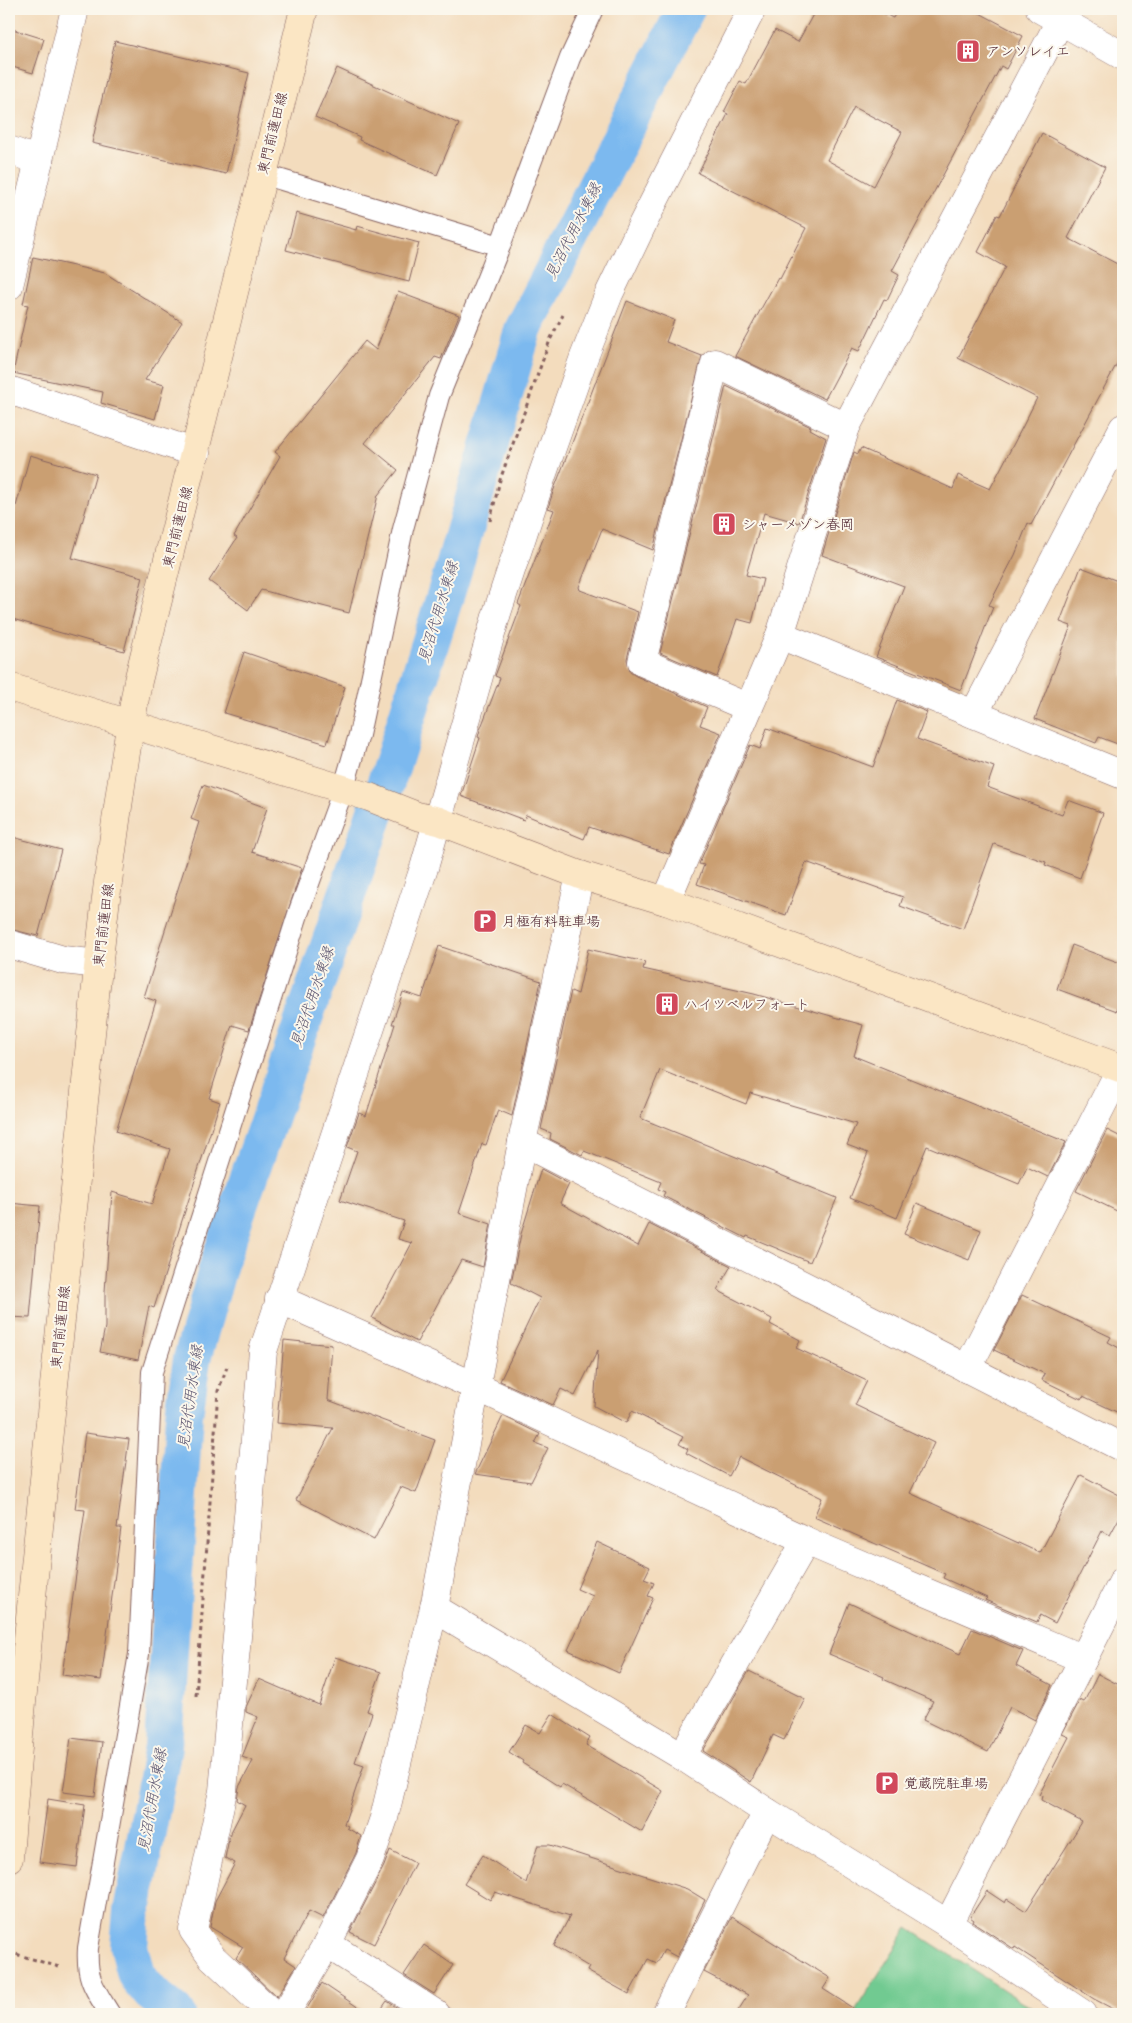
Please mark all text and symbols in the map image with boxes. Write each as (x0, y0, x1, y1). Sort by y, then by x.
building icon: アンソレイエ (955, 38, 981, 64)
place label: アンソレイエ (986, 42, 1069, 60)
street label: 東門前蓮田線 (253, 90, 291, 176)
water label: 見沼代用水東縁 (540, 179, 606, 282)
street label: 東門前蓮田線 (158, 484, 196, 570)
building icon: シャーメゾン春岡 (711, 511, 737, 537)
place label: シャーメゾン春岡 (742, 515, 854, 533)
water label: 見沼代用水東縁 (413, 558, 463, 665)
street label: 東門前蓮田線 (89, 882, 117, 968)
parking icon: 月極有料駐車場 (472, 908, 498, 934)
place label: 月極有料駐車場 (502, 912, 600, 930)
water label: 見沼代用水東縁 (285, 943, 339, 1050)
building icon: ハイツベルフォート (654, 991, 680, 1017)
place label: ハイツベルフォート (684, 995, 810, 1013)
street label: 東門前蓮田線 (47, 1284, 73, 1370)
water label: 見沼代用水東縁 (173, 1343, 207, 1450)
water label: 見沼代用水東縁 (133, 1746, 171, 1853)
parking icon: 覚蔵院駐車場 (874, 1770, 900, 1796)
place label: 覚蔵院駐車場 (904, 1774, 988, 1792)

